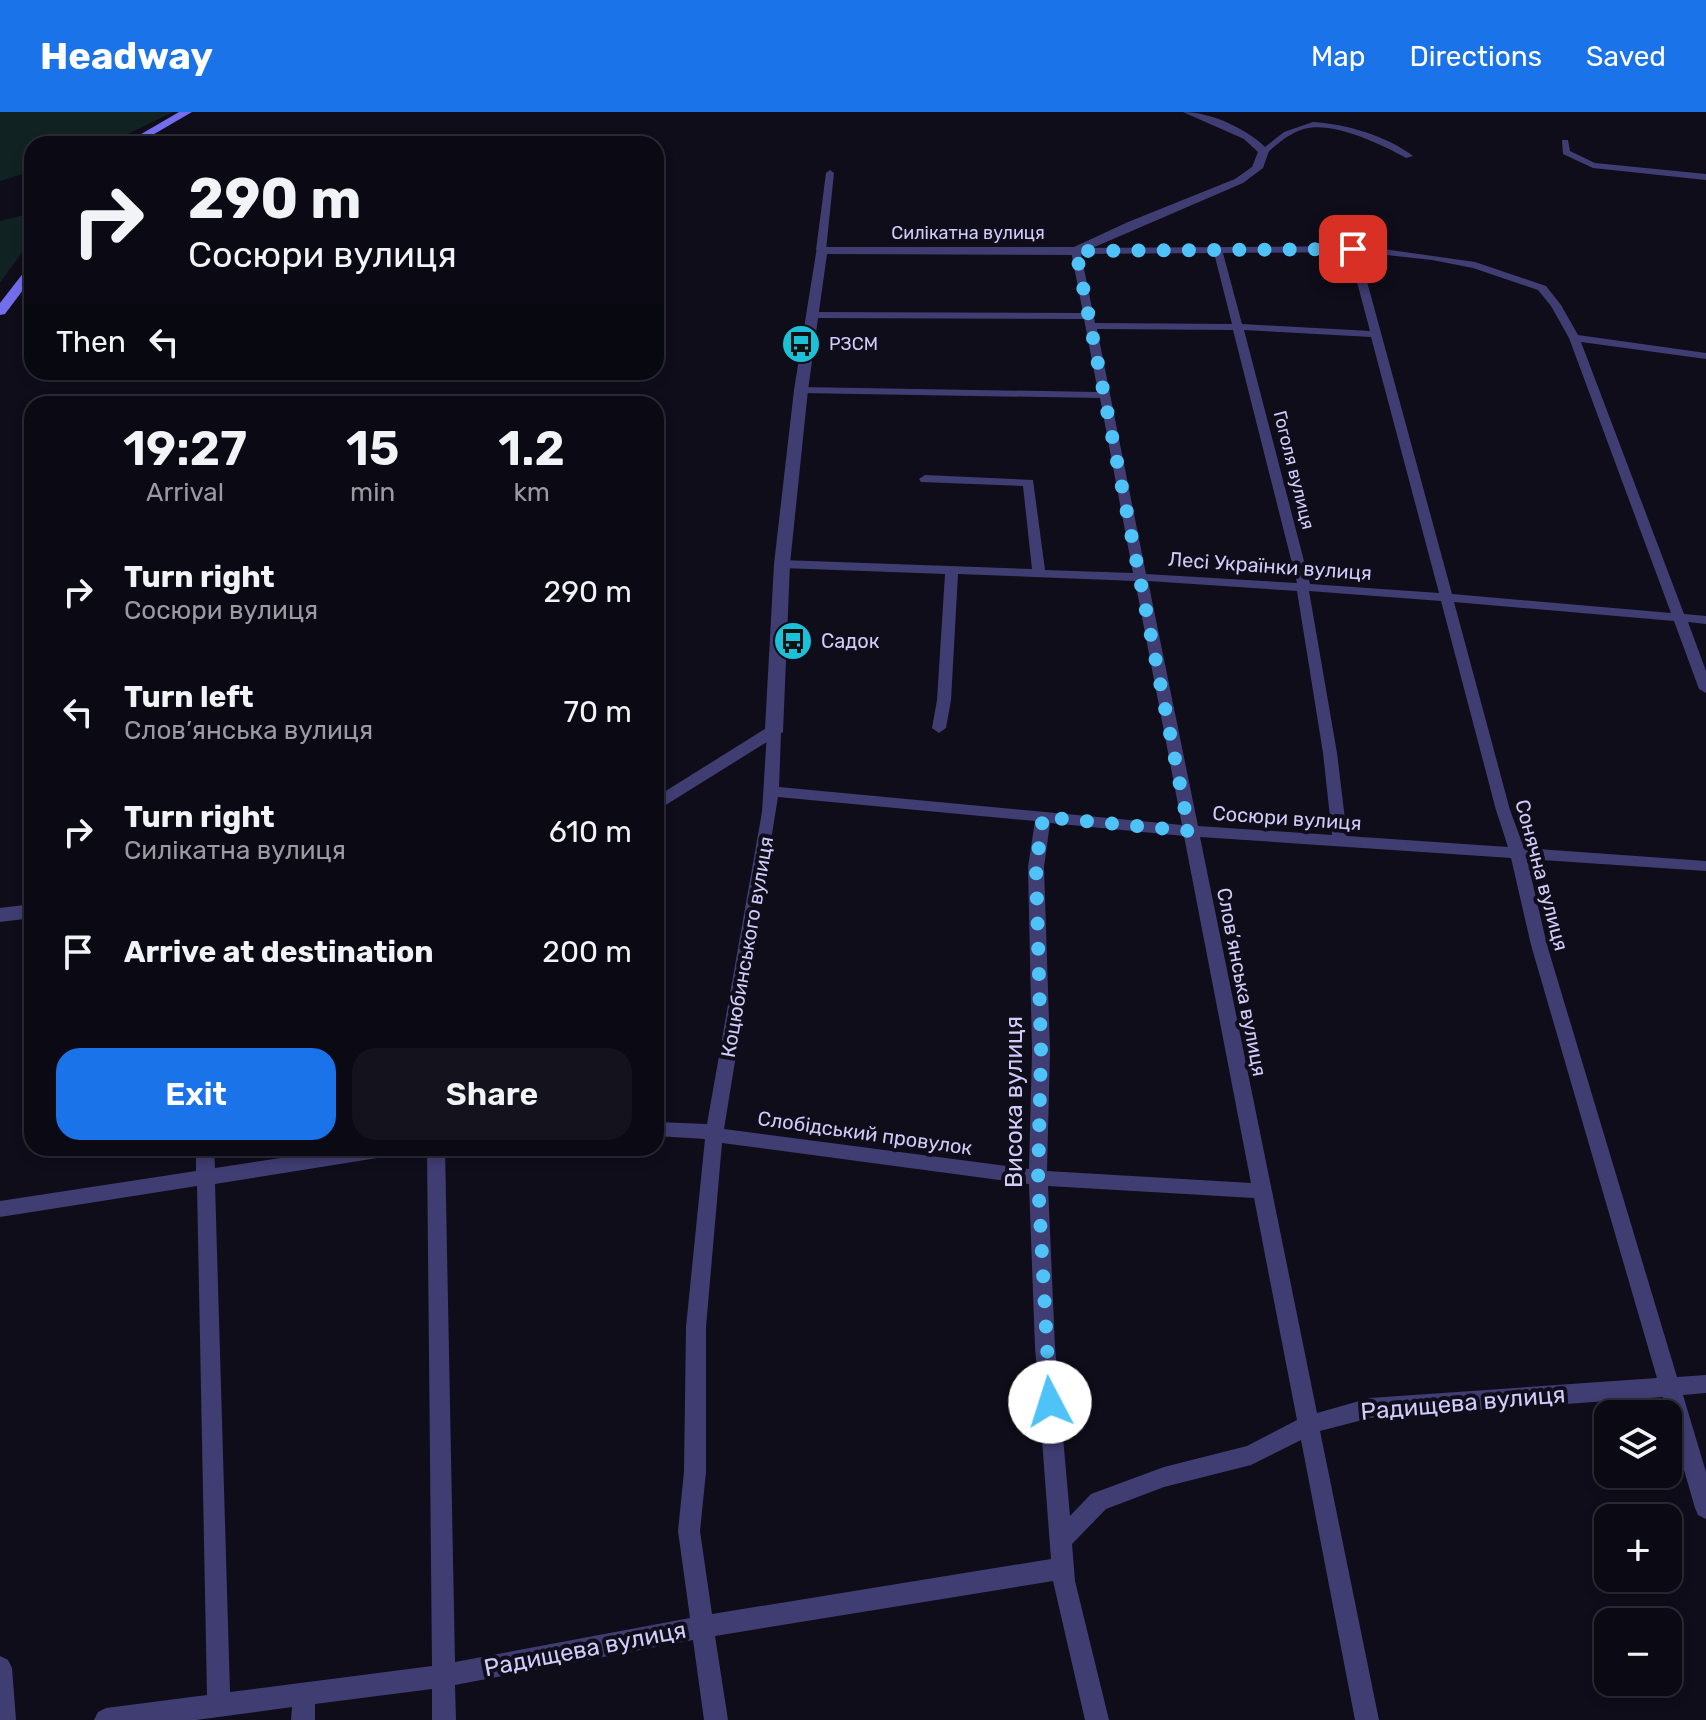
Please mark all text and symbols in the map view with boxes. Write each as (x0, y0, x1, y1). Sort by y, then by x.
text: Headway (40, 33, 213, 79)
text: Map (1311, 40, 1365, 73)
text: Directions (1409, 40, 1542, 73)
text: Saved (1586, 40, 1666, 73)
text: 290 m (188, 166, 362, 232)
icon: right (56, 168, 160, 272)
pin (1319, 215, 1387, 283)
street label: Силікатна вулиця (891, 222, 1045, 244)
icon: arrive (1331, 227, 1375, 271)
text: Сосюри вулиця (188, 233, 457, 276)
icon: left (142, 320, 186, 364)
bus stop icon: РЗСМ (780, 323, 822, 365)
text: Then (56, 324, 126, 360)
place label: РЗСМ (829, 333, 878, 355)
street label: Гоголя вулиця (1269, 408, 1319, 532)
text: 19:27 (123, 420, 247, 477)
text: 15 (346, 420, 399, 477)
text: 1.2 (498, 420, 565, 477)
text: Arrival (146, 477, 224, 508)
text: min (350, 477, 395, 508)
text: km (513, 477, 550, 508)
street label: Лесі Українки вулиця (1167, 547, 1373, 585)
text: Turn right (124, 559, 275, 595)
icon: right (56, 570, 100, 614)
text: 290 m (544, 574, 632, 610)
text: Сосюри вулиця (124, 595, 318, 626)
bus stop icon: Садок (772, 620, 814, 662)
place label: Садок (821, 629, 880, 653)
text: Turn left (124, 679, 254, 715)
icon: left (56, 690, 100, 734)
text: 70 m (564, 694, 632, 730)
text: Слов’янська вулиця (124, 715, 373, 746)
street label: Сонячна вулиця (1510, 797, 1574, 953)
text: Turn right (124, 799, 275, 835)
street label: Сосюри вулиця (1212, 801, 1362, 835)
icon: right (56, 810, 100, 854)
text: 610 m (549, 814, 632, 850)
text: Силікатна вулиця (124, 835, 346, 866)
street label: Коцюбинського вулиця (716, 835, 778, 1059)
street label: Слов’янська вулиця (1212, 886, 1272, 1078)
icon: arrive (56, 930, 100, 974)
text: Arrive at destination (124, 934, 434, 970)
text: 200 m (542, 934, 632, 970)
street label: Висока вулиця (1000, 1016, 1028, 1188)
button: Exit (56, 1048, 336, 1140)
button: Share (352, 1048, 632, 1140)
street label: Слобідський провулок (756, 1106, 974, 1160)
position arrow (1008, 1360, 1092, 1444)
street label: Радищева вулиця (1359, 1380, 1567, 1426)
map controls (1594, 1400, 1682, 1696)
button: layers (1594, 1400, 1682, 1488)
button: + (1594, 1504, 1682, 1592)
button: − (1594, 1608, 1682, 1696)
street label: Радищева вулиця (481, 1616, 689, 1682)

